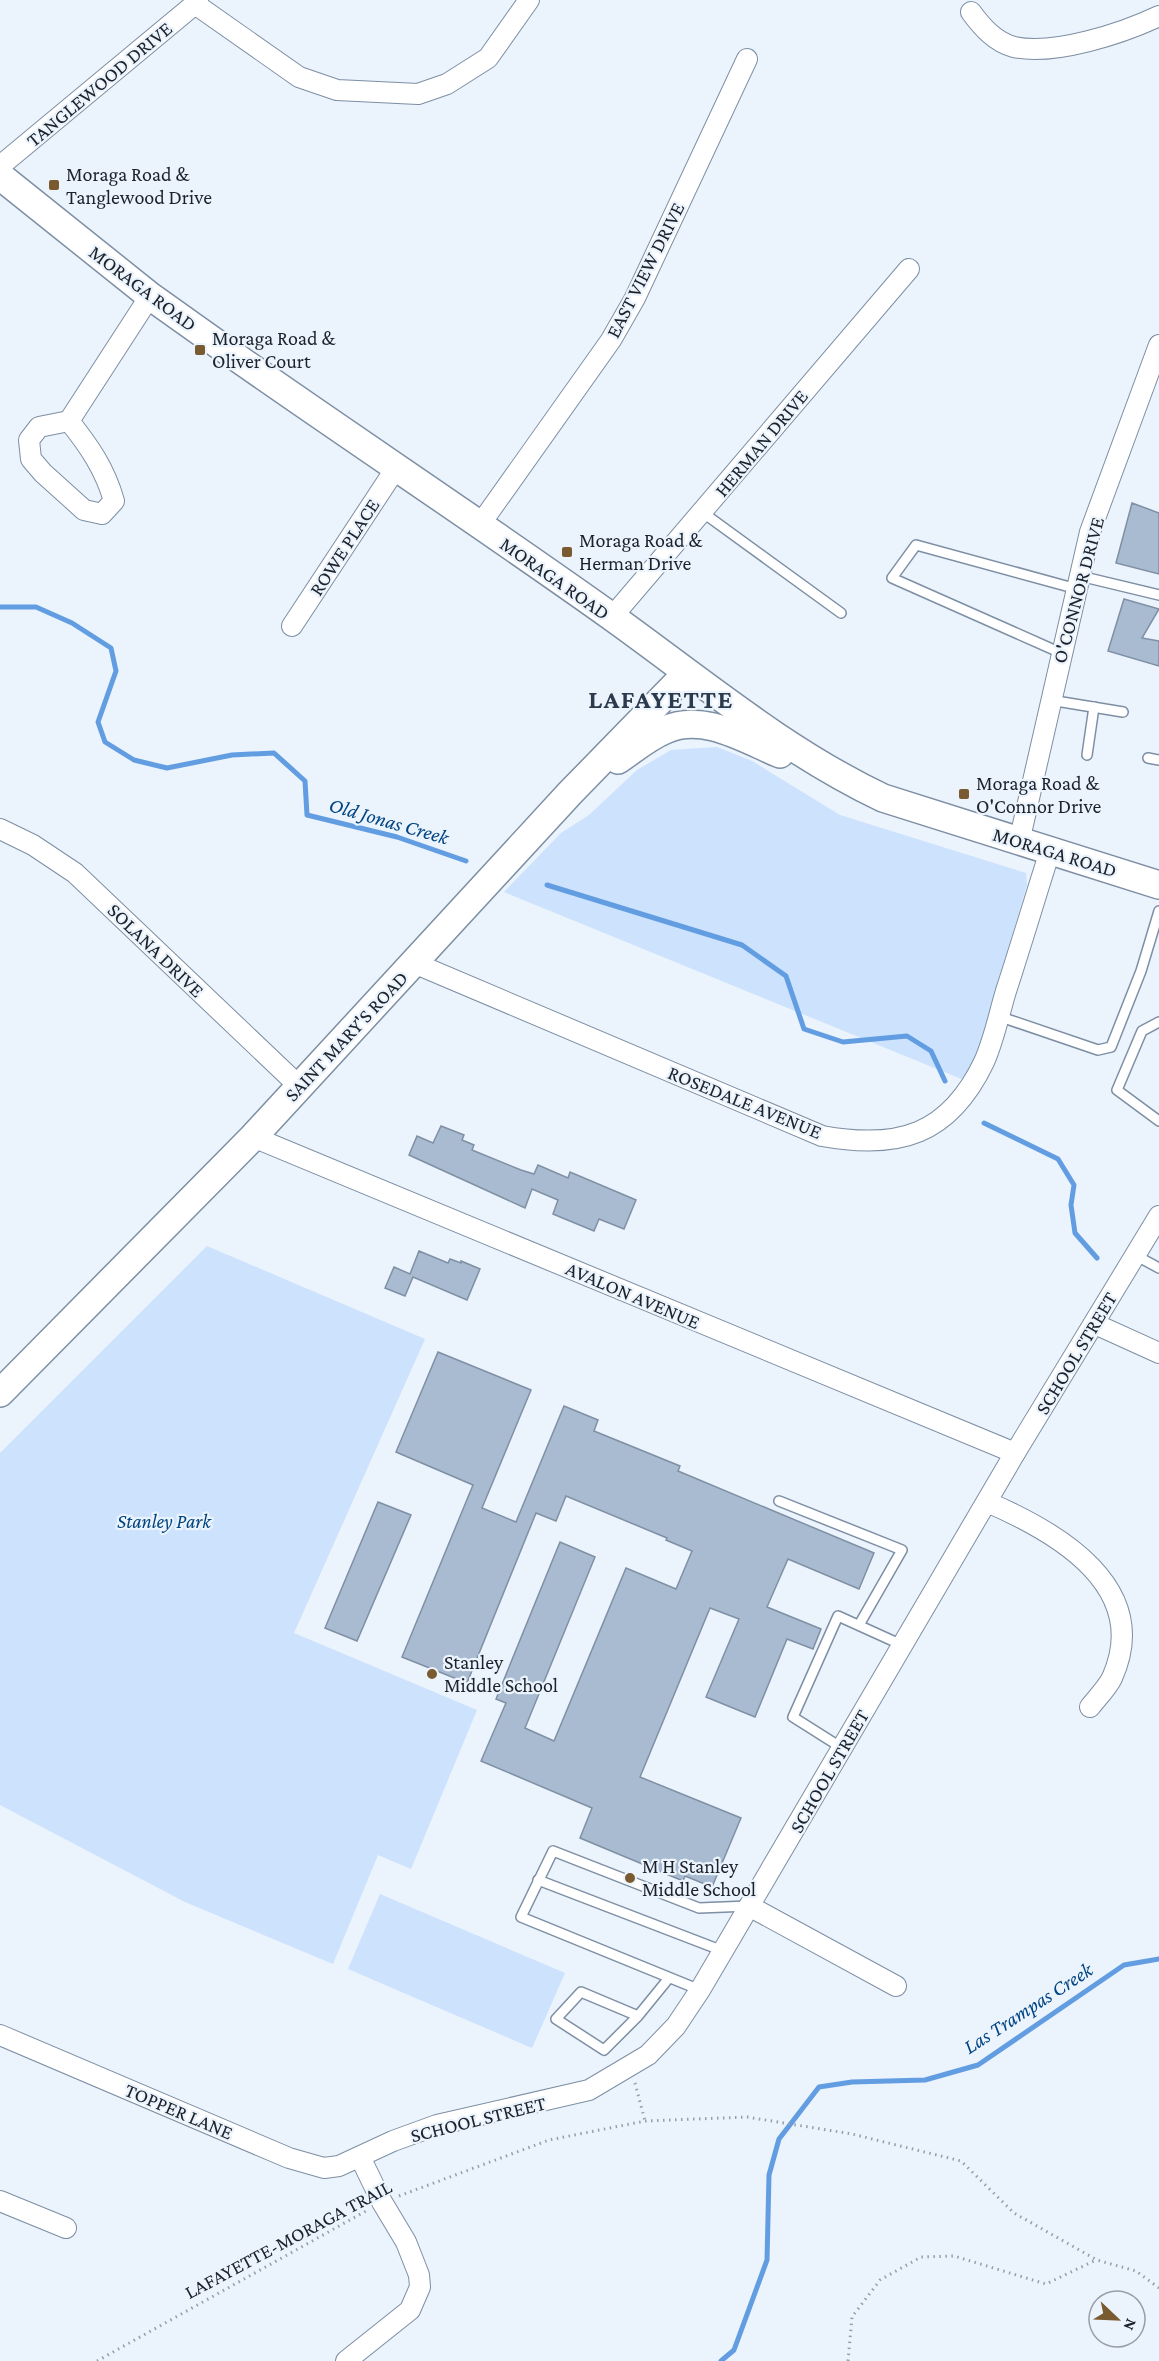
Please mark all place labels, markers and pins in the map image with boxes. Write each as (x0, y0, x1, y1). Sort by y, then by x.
place label: Moraga Road & Tanglewood Drive (66, 163, 212, 209)
marker: Moraga Road & Tanglewood Drive (47, 178, 61, 192)
place label: Moraga Road & Oliver Court (212, 327, 336, 372)
marker: Moraga Road & Oliver Court (193, 343, 207, 357)
place label: Moraga Road & Herman Drive (579, 529, 703, 574)
marker: Moraga Road & Herman Drive (560, 545, 574, 559)
place label: Moraga Road & O'Connor Drive (976, 772, 1102, 817)
marker: Moraga Road & O'Connor Drive (957, 787, 971, 801)
place label: Stanley Middle School (444, 1651, 558, 1696)
marker: Stanley Middle School (425, 1667, 439, 1681)
place label: M H Stanley Middle School (642, 1855, 756, 1900)
marker: M H Stanley Middle School (623, 1871, 637, 1885)

